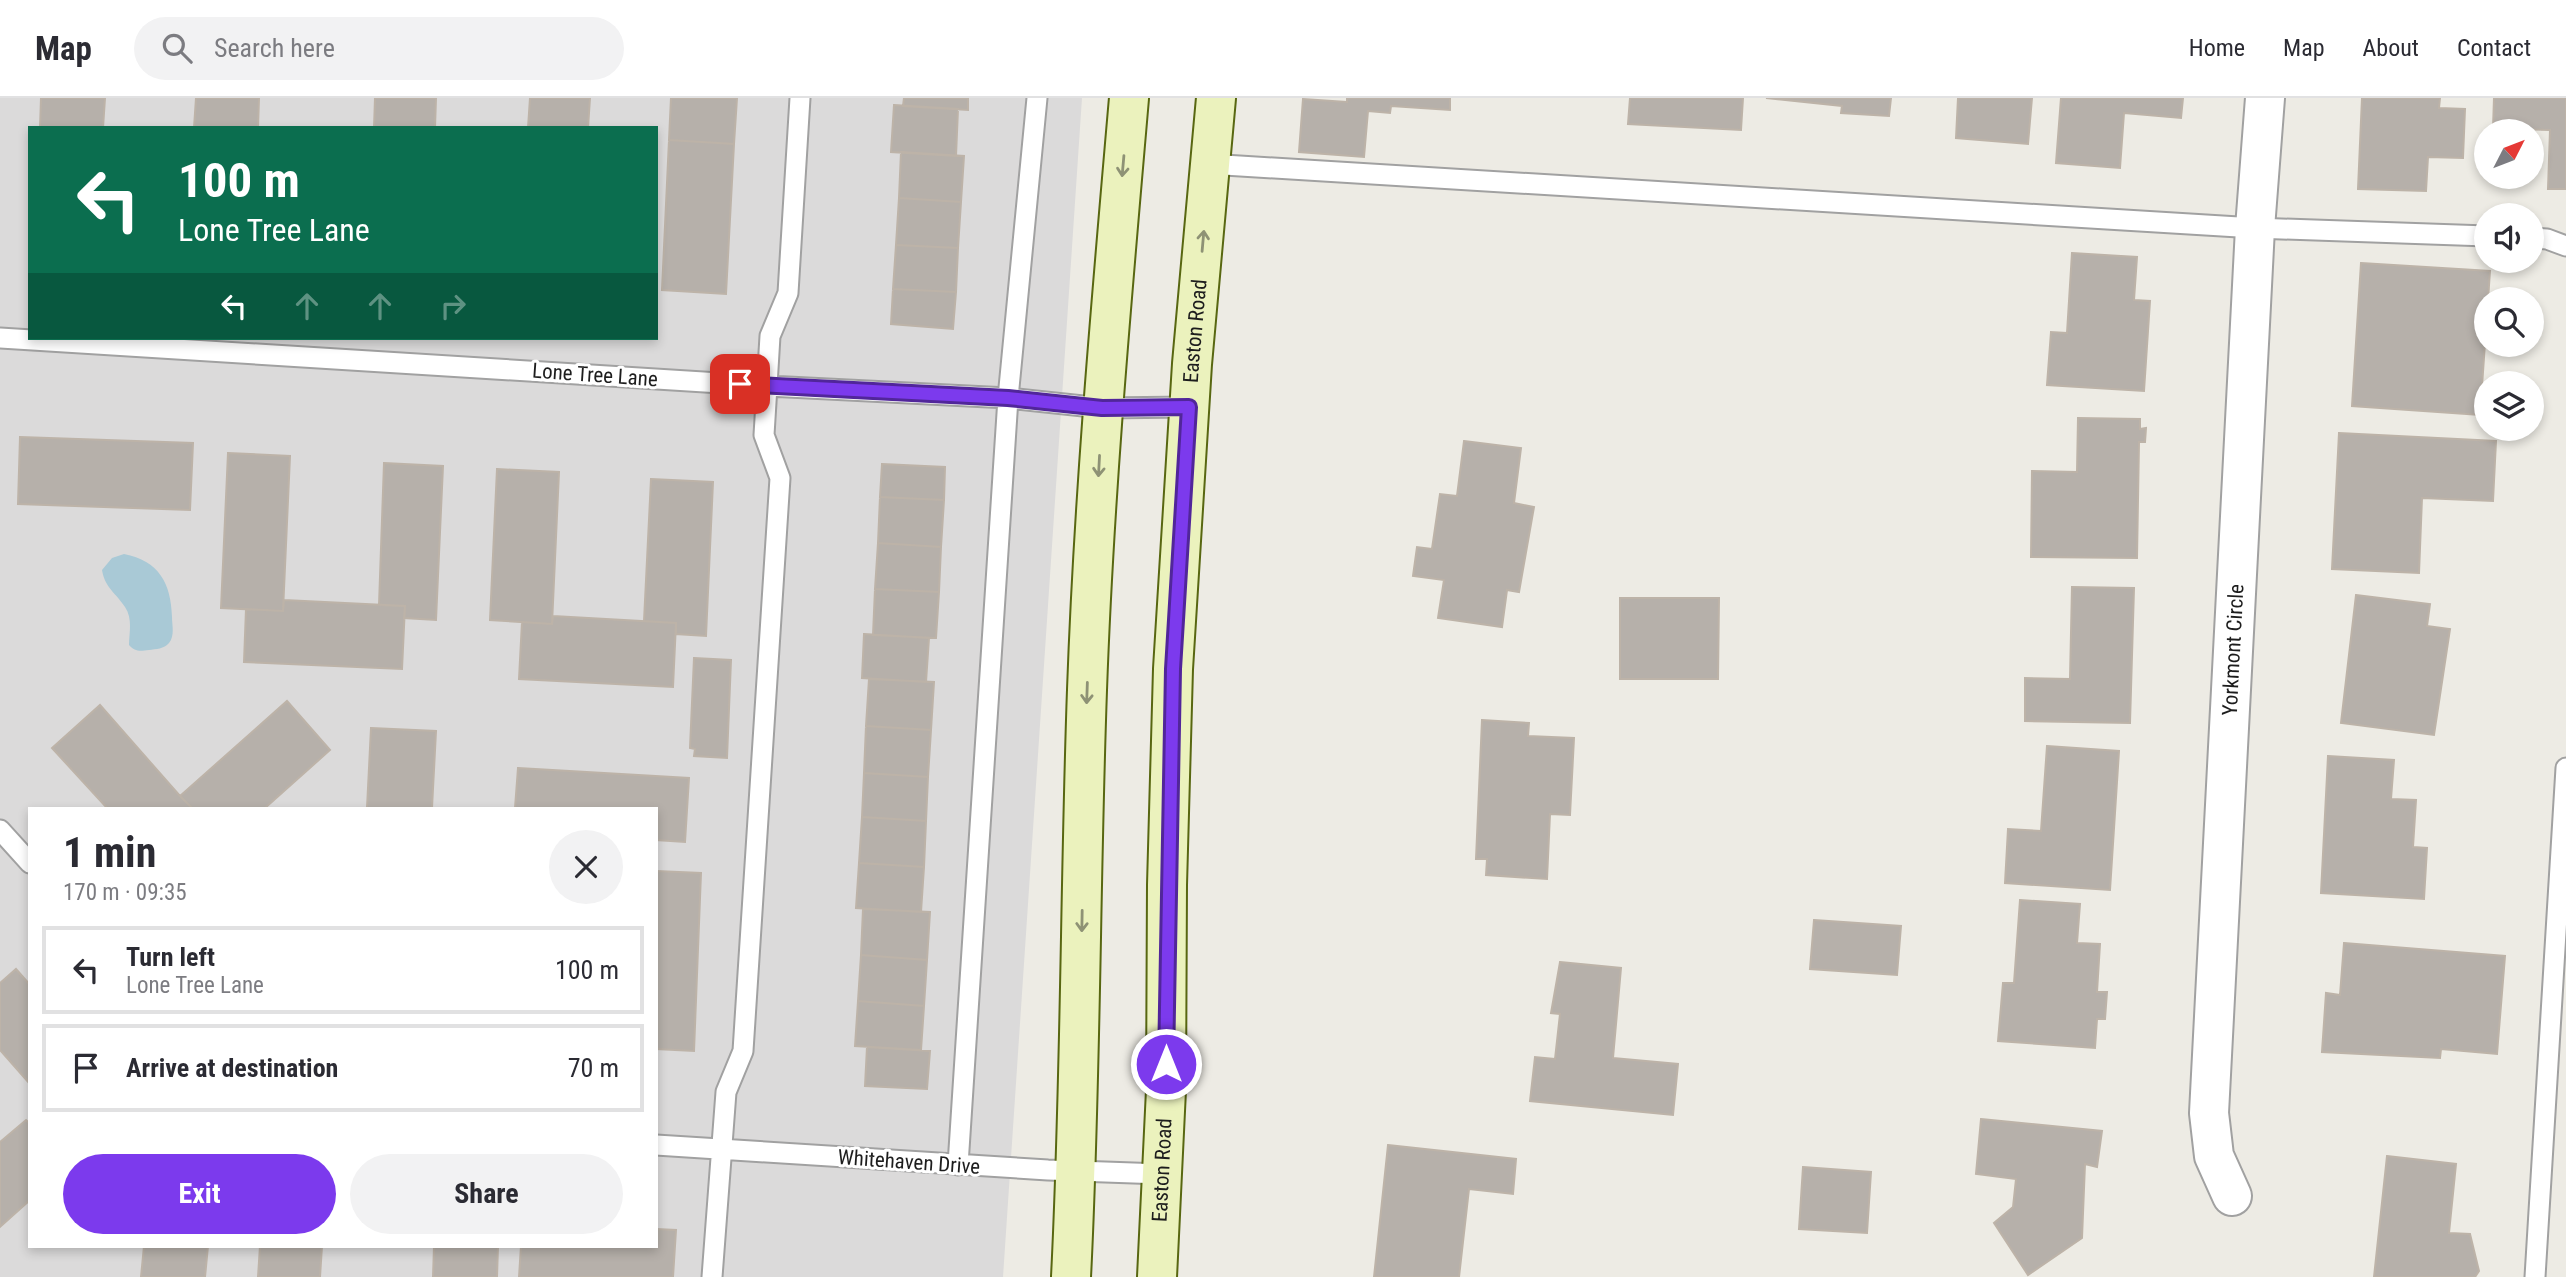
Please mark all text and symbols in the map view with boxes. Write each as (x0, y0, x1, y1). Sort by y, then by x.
search box (134, 17, 624, 80)
text: Map (35, 29, 92, 68)
icon: search (158, 29, 196, 67)
text: Search here (214, 33, 335, 63)
text: Home (2189, 34, 2245, 62)
text: Map (2283, 34, 2325, 62)
text: About (2363, 34, 2419, 62)
text: Contact (2457, 34, 2531, 62)
north arrow (2474, 119, 2544, 189)
map controls (2474, 119, 2544, 441)
text: 100 m (178, 152, 300, 209)
icon: left (63, 154, 154, 245)
one-way arrow (1116, 154, 1129, 177)
button: sound (2474, 203, 2544, 273)
text: Lone Tree Lane (178, 211, 370, 249)
one-way arrow (1197, 230, 1210, 253)
street label: Easton Road (1179, 278, 1212, 384)
icon: left (215, 287, 253, 325)
icon: ahead (288, 287, 326, 325)
icon: ahead (361, 287, 399, 325)
icon: right (434, 287, 472, 325)
button: search (2474, 287, 2544, 357)
pin (710, 354, 770, 414)
street label: Lone Tree Lane (531, 359, 659, 391)
icon: arrive (721, 365, 759, 403)
button: layers (2474, 371, 2544, 441)
one-way arrow (1092, 454, 1105, 477)
street label: Yorkmont Circle (2218, 583, 2248, 716)
one-way arrow (1080, 681, 1094, 704)
text: 1 min (63, 828, 156, 877)
button: close (549, 830, 623, 904)
text: 170 m · 09:35 (63, 879, 187, 906)
one-way arrow (1075, 909, 1089, 932)
text: Turn left (126, 942, 215, 972)
icon: left (67, 951, 105, 989)
text: 100 m (555, 955, 619, 985)
text: Lone Tree Lane (126, 972, 264, 999)
position arrow (1129, 1027, 1203, 1101)
icon: arrive (67, 1049, 105, 1087)
text: Arrive at destination (126, 1053, 338, 1083)
text: 70 m (568, 1053, 619, 1083)
street label: Easton Road (1148, 1118, 1177, 1223)
street label: Whitehaven Drive (837, 1145, 981, 1179)
button: Exit (63, 1154, 336, 1234)
button: Share (350, 1154, 623, 1234)

